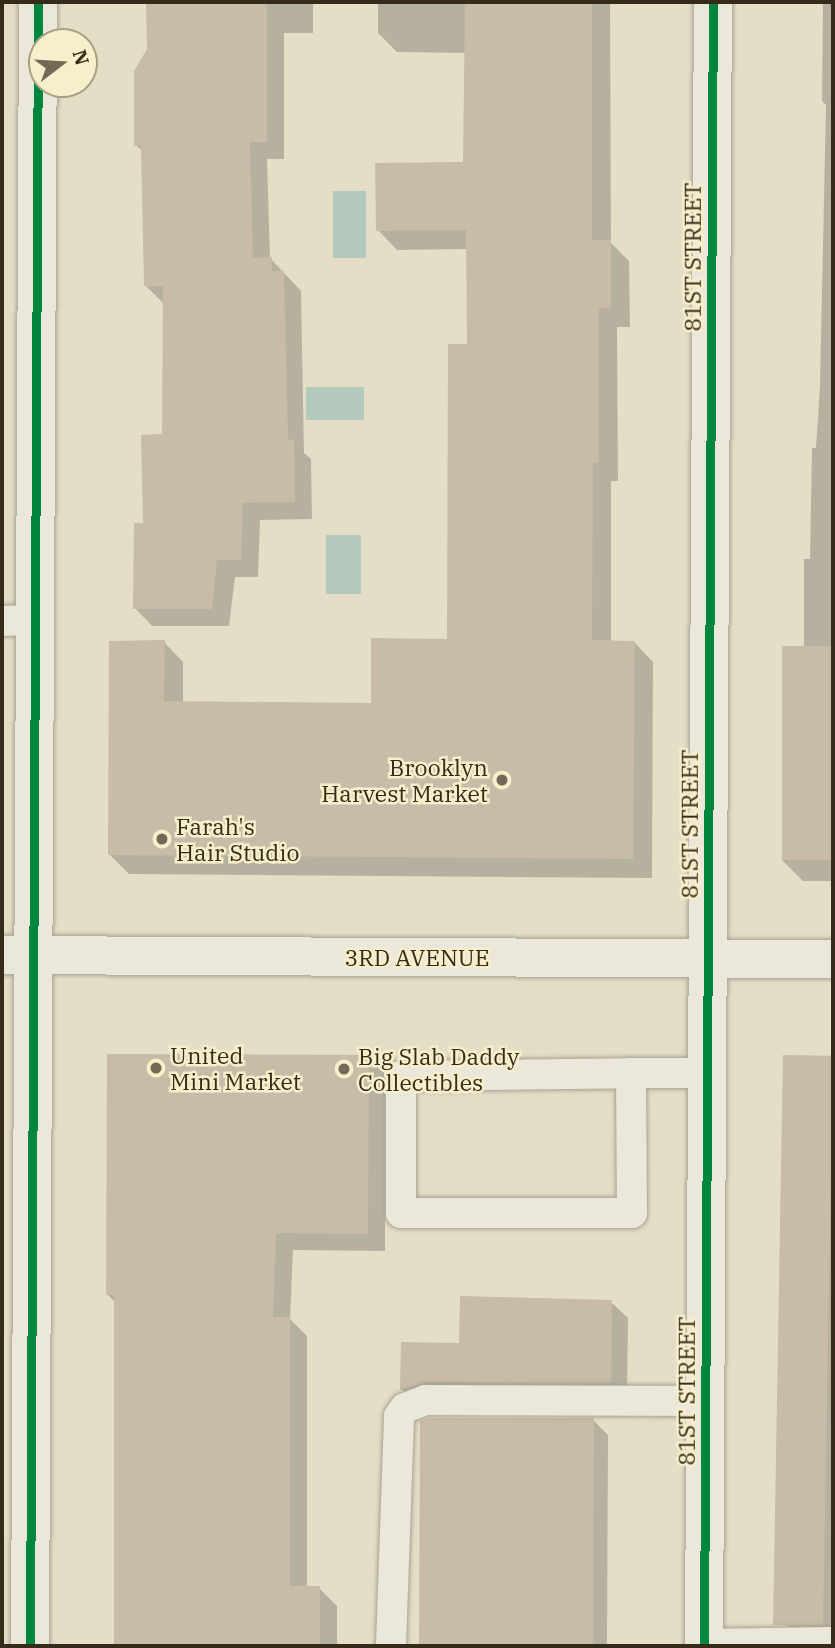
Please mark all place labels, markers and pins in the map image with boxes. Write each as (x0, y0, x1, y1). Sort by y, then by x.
place label: Brooklyn Harvest Market (321, 753, 488, 807)
marker: Brooklyn Harvest Market (494, 772, 510, 788)
place label: Farah's Hair Studio (176, 812, 300, 866)
marker: Farah's Hair Studio (154, 831, 170, 847)
place label: United Mini Market (170, 1041, 301, 1095)
place label: Big Slab Daddy Collectibles (358, 1042, 519, 1096)
marker: United Mini Market (148, 1060, 164, 1076)
marker: Big Slab Daddy Collectibles (336, 1061, 352, 1077)

